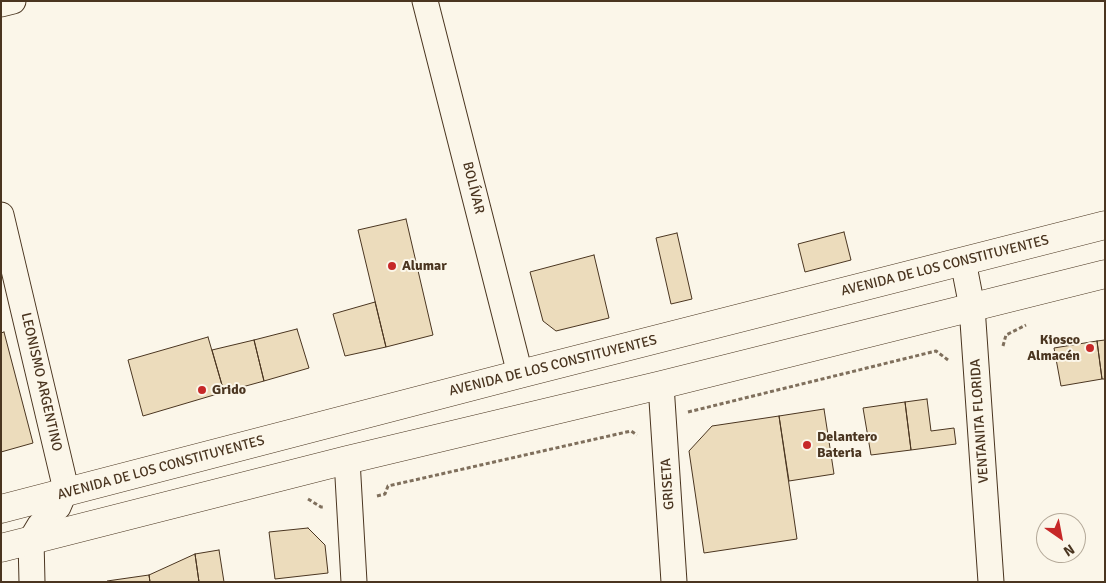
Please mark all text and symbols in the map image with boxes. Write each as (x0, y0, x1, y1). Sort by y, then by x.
street label: BOLÍVAR (458, 160, 488, 216)
street label: AVENIDA DE LOS CONSTITUYENTES (839, 232, 1051, 300)
place label: Alumar (402, 258, 447, 274)
marker: Alumar (386, 260, 398, 272)
street label: LEONISMO ARGENTINO (17, 311, 65, 453)
street label: AVENIDA DE LOS CONSTITUYENTES (447, 332, 659, 400)
place label: Kiosco Almacén (1027, 332, 1080, 364)
marker: Kiosco Almacén (1084, 342, 1096, 354)
street label: VENTANITA FLORIDA (967, 358, 993, 484)
place label: Grido (212, 382, 246, 398)
marker: Grido (196, 384, 208, 396)
place label: Delantero Bateria (817, 429, 877, 462)
street label: AVENIDA DE LOS CONSTITUYENTES (56, 432, 266, 504)
marker: Delantero Bateria (801, 439, 813, 451)
street label: GRISETA (658, 458, 678, 510)
north arrow (1036, 513, 1086, 563)
text: N (1060, 540, 1078, 560)

